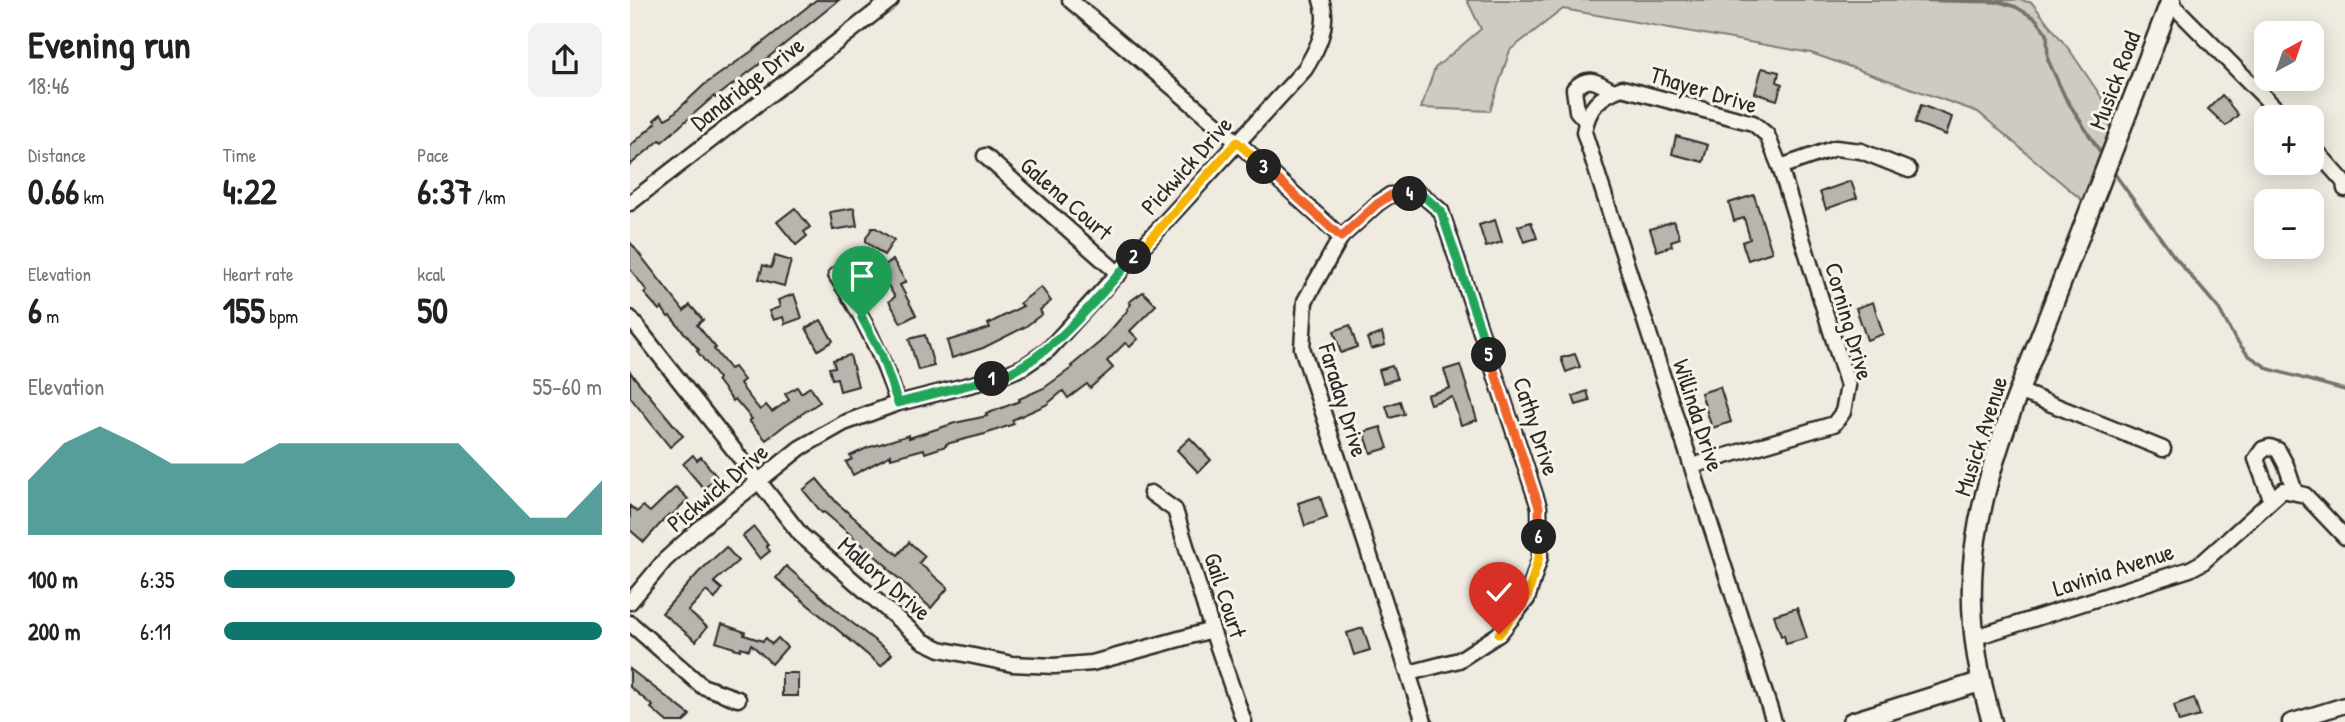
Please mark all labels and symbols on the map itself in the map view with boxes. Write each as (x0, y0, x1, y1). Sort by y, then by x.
north arrow (2254, 21, 2324, 91)
street label: Musick Road (2081, 26, 2147, 134)
street label: Dandridge Drive (684, 28, 811, 137)
street label: Thayer Drive (1647, 58, 1762, 121)
street label: Pickwick Drive (1133, 108, 1239, 221)
street label: Galena Court (1014, 149, 1121, 247)
pin: 3 (1246, 150, 1282, 184)
pin: 4 (1392, 176, 1428, 212)
pin: 2 (1116, 240, 1152, 274)
pin (832, 246, 892, 318)
street label: Corning Drive (1818, 259, 1882, 384)
pin: 5 (1472, 338, 1506, 372)
street label: Faraday Drive (1311, 339, 1376, 461)
street label: Willinda Drive (1666, 355, 1732, 476)
pin: 1 (974, 362, 1010, 396)
street label: Musick Avenue (1946, 372, 2015, 500)
street label: Cathy Drive (1506, 373, 1568, 480)
street label: Pickwick Drive (660, 435, 775, 539)
pin: 6 (1522, 520, 1556, 554)
street label: Mallory Drive (832, 529, 939, 628)
street label: Lavinia Avenue (2048, 534, 2178, 604)
street label: Gail Court (1197, 548, 1255, 643)
pin (1469, 562, 1529, 634)

